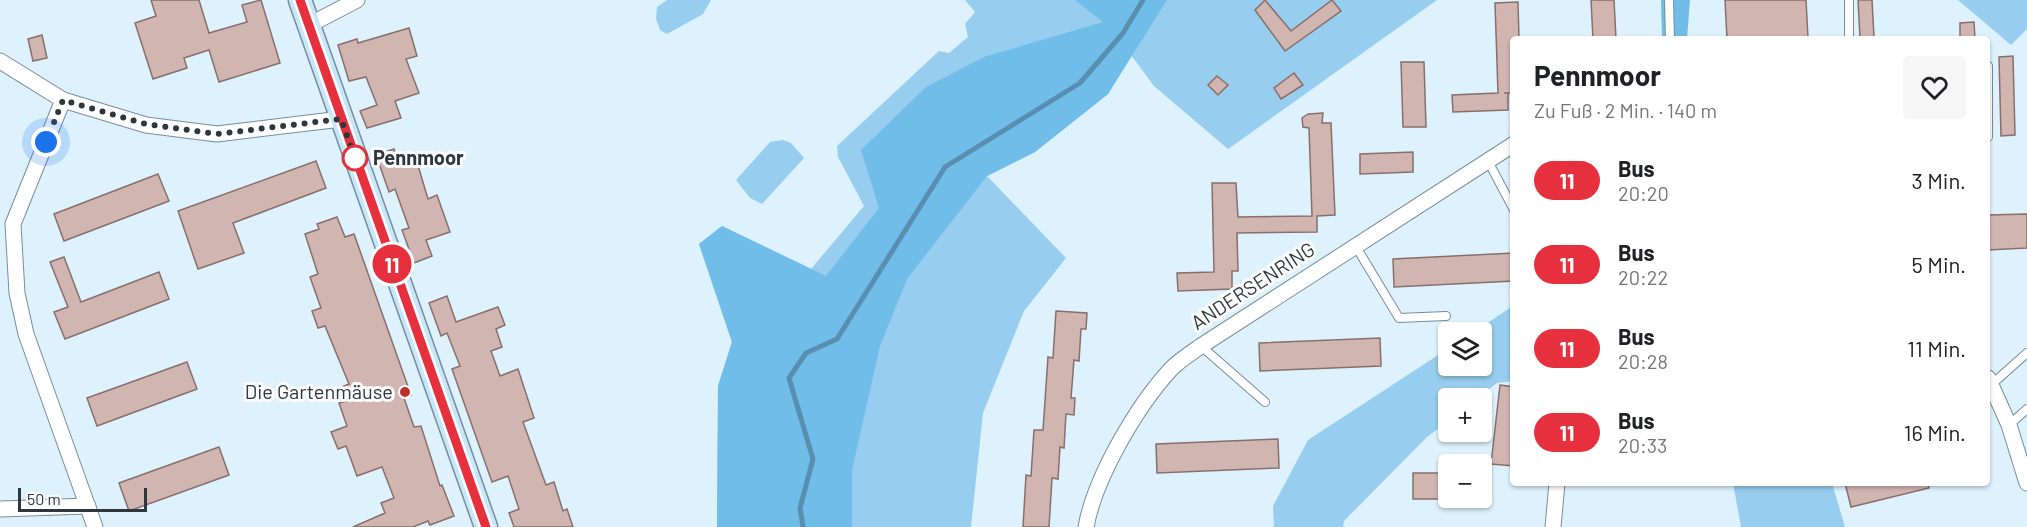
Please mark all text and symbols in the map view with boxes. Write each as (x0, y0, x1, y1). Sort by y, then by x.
button: heart (1903, 56, 1966, 119)
text: Pennmoor (1534, 58, 1661, 92)
text: Zu Fuß · 2 Min. · 140 m (1534, 98, 1717, 122)
your location (31, 127, 61, 157)
marker: Pennmoor (342, 145, 368, 171)
place label: Pennmoor (373, 145, 464, 169)
text: Bus (1618, 155, 1655, 181)
text: 3 Min. (1911, 167, 1966, 193)
text: 11 (1559, 168, 1575, 193)
text: 20:20 (1618, 181, 1669, 205)
street label: ANDERSENRING (1186, 236, 1319, 334)
text: Bus (1618, 239, 1655, 265)
line badge: 11 (365, 244, 419, 284)
text: 5 Min. (1911, 251, 1966, 277)
text: 11 (384, 252, 400, 277)
text: 11 (1559, 252, 1575, 277)
text: 20:22 (1618, 265, 1668, 289)
map controls (1438, 322, 1492, 508)
button: layers (1438, 322, 1492, 376)
text: Bus (1618, 323, 1655, 349)
text: 11 Min. (1907, 335, 1966, 361)
text: 11 (1559, 336, 1575, 361)
text: 20:28 (1618, 349, 1668, 373)
place label: Die Gartenmäuse (245, 379, 393, 403)
marker: Die Gartenmäuse (398, 385, 412, 399)
button: + (1438, 388, 1492, 442)
text: Bus (1618, 407, 1655, 433)
text: 16 Min. (1904, 419, 1966, 445)
text: 11 (1559, 420, 1575, 445)
text: 20:33 (1618, 433, 1667, 457)
button: − (1438, 454, 1492, 508)
scale bar (18, 485, 147, 512)
text: 50 m (27, 489, 61, 508)

